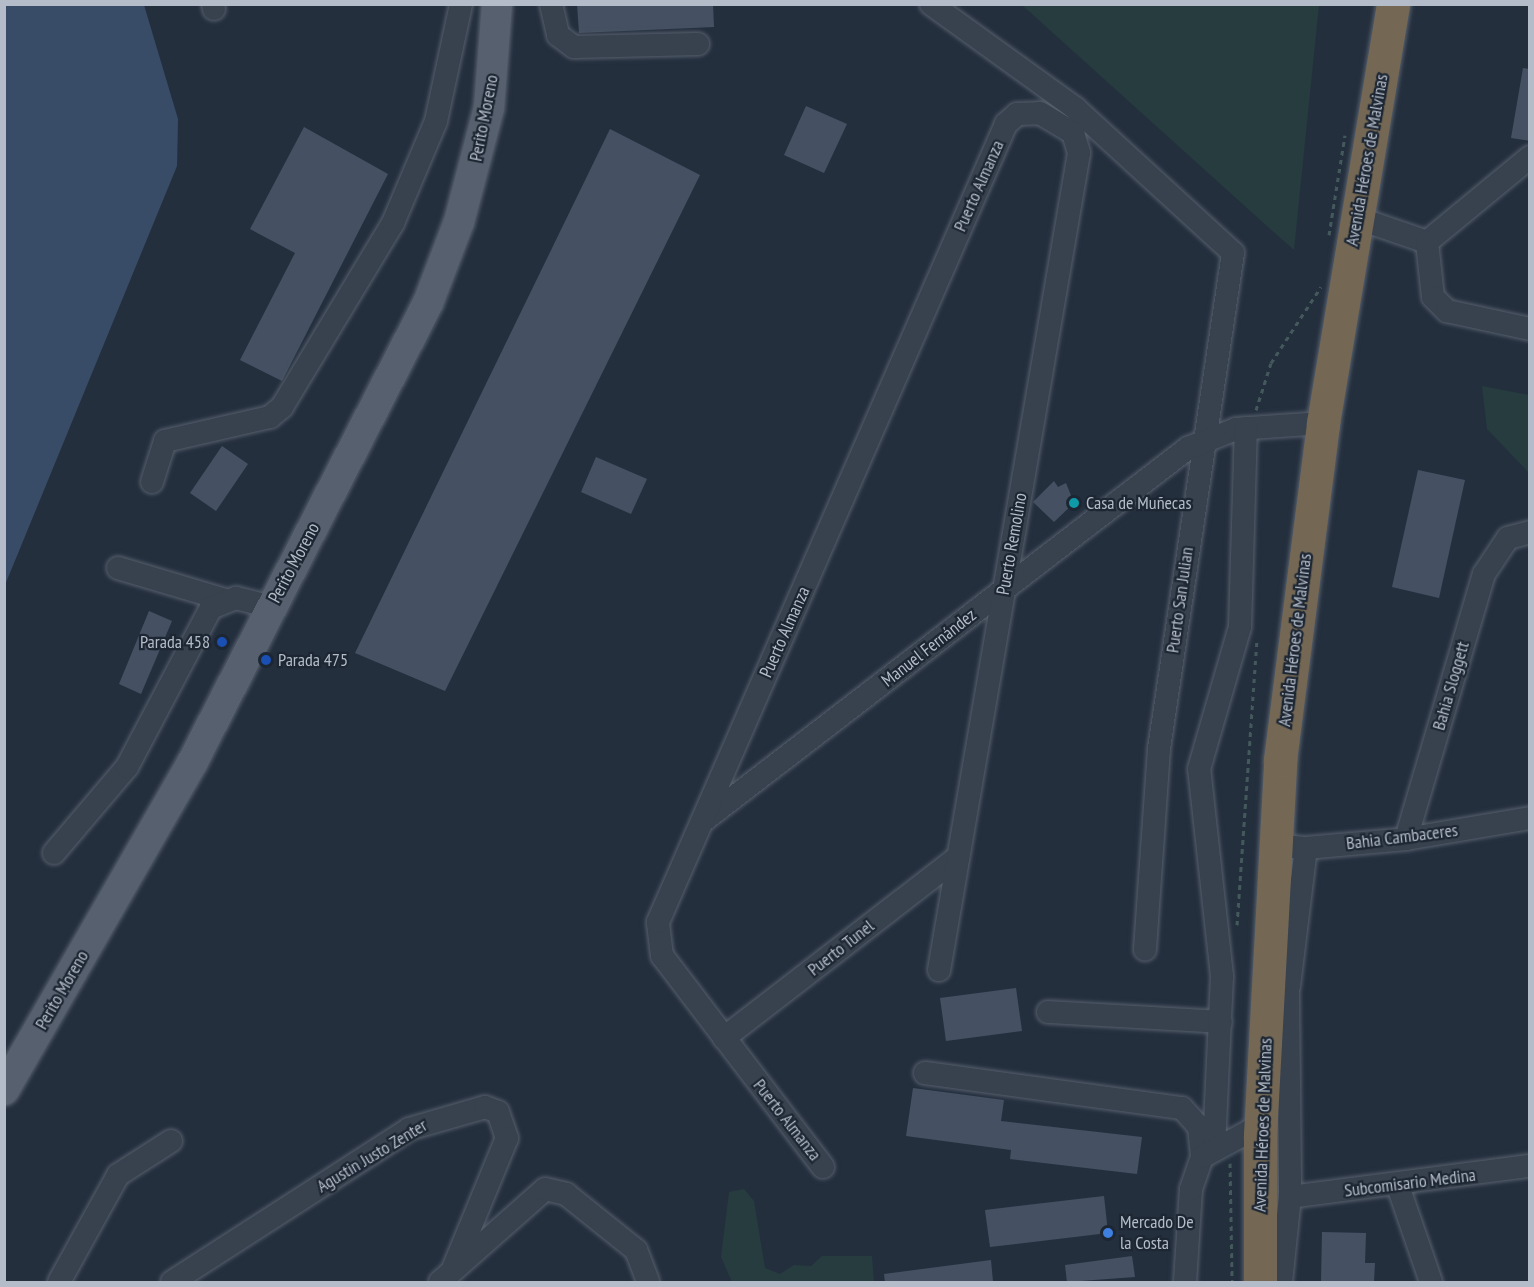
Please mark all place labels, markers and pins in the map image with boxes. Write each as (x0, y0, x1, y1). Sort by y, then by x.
place label: Casa de Muñecas (1086, 492, 1192, 514)
marker: Casa de Muñecas (1067, 496, 1081, 510)
place label: Parada 458 (140, 631, 210, 653)
marker: Parada 458 (215, 635, 229, 649)
place label: Parada 475 (278, 649, 348, 671)
marker: Parada 475 (259, 653, 273, 667)
place label: Mercado De la Costa (1120, 1212, 1194, 1254)
marker: Mercado De la Costa (1101, 1226, 1115, 1240)

